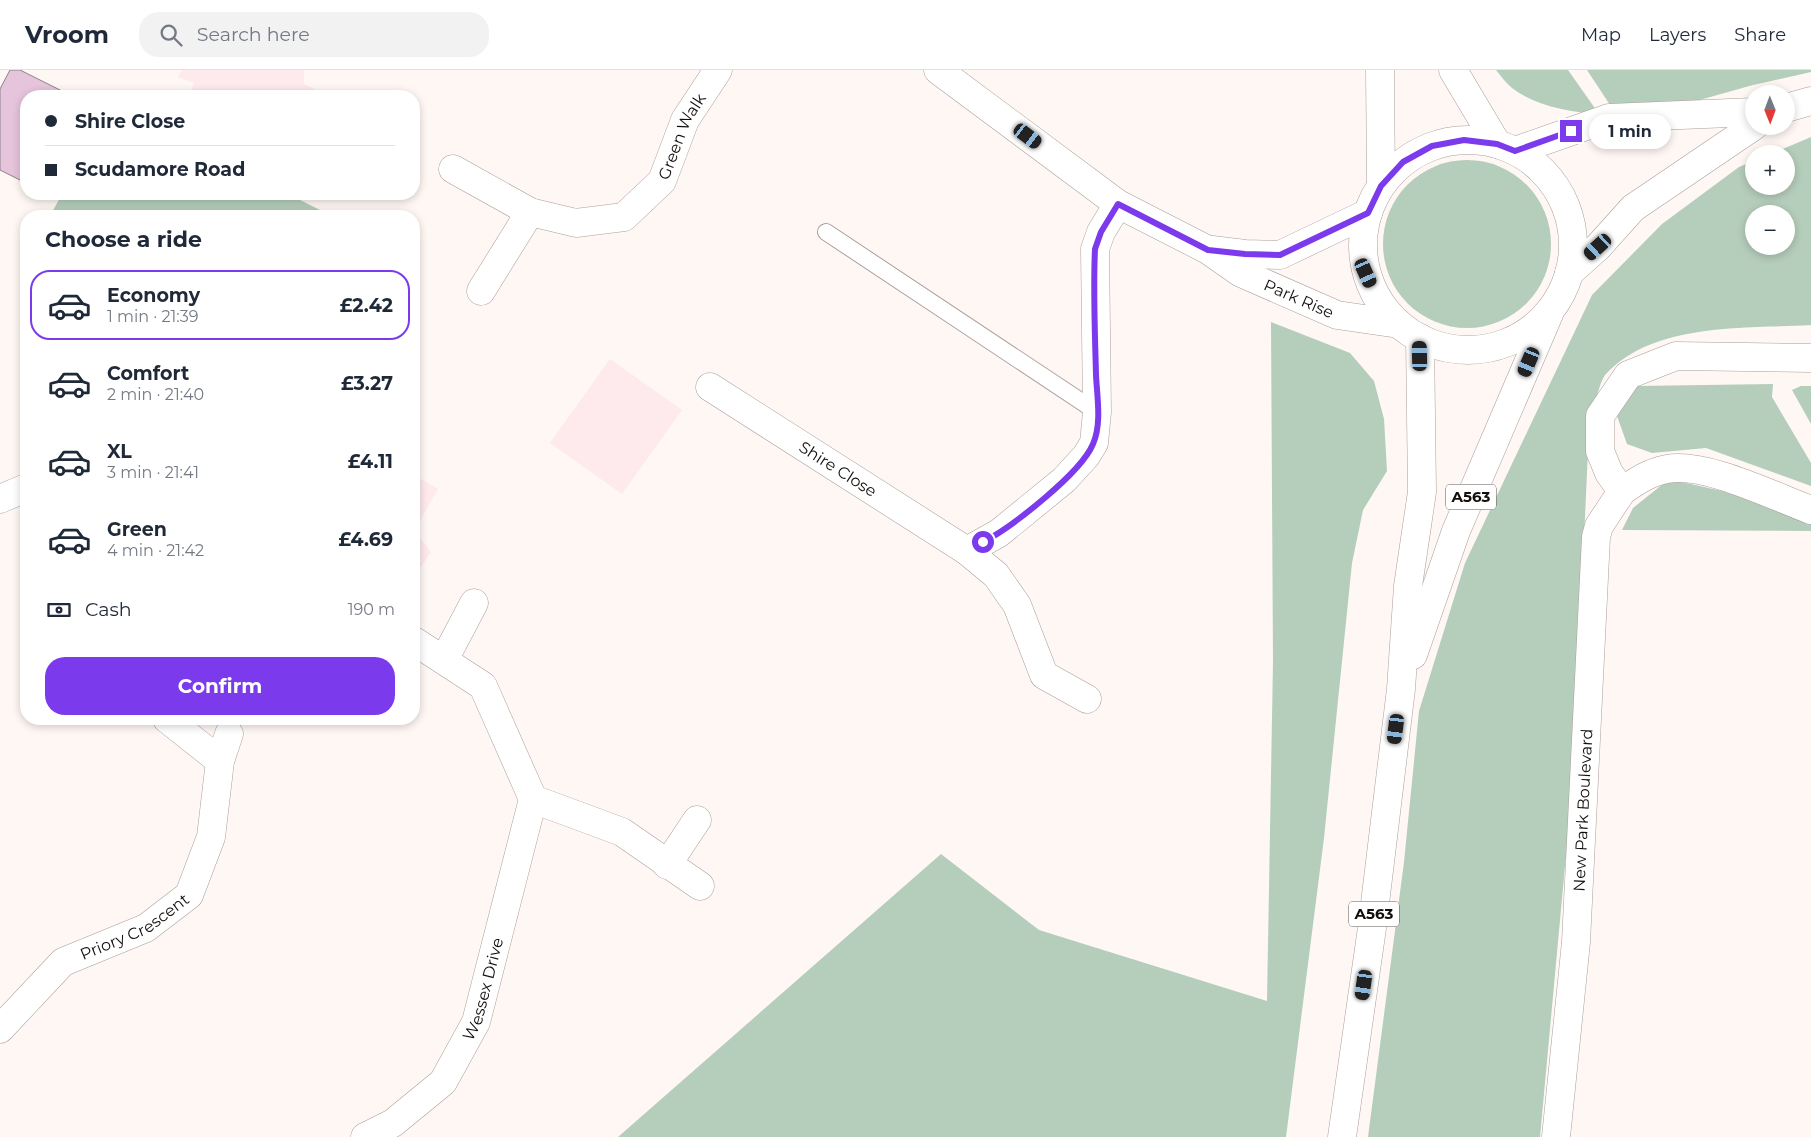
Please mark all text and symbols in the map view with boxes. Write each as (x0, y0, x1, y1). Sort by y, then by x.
search box (139, 12, 489, 57)
text: Vroom (25, 20, 109, 49)
icon: search (157, 21, 185, 49)
text: Search here (197, 23, 310, 46)
text: Map (1581, 24, 1621, 46)
text: Layers (1649, 24, 1706, 46)
text: Share (1734, 24, 1786, 46)
north arrow (1745, 85, 1795, 135)
map controls (1745, 85, 1795, 255)
street label: Green Walk (654, 89, 710, 182)
text: Shire Close (75, 110, 185, 133)
callout: 1 min (1588, 114, 1671, 148)
route end (1560, 120, 1582, 142)
car (1011, 121, 1044, 151)
text: 1 min (1608, 122, 1652, 141)
button: + (1745, 145, 1795, 195)
text: Scudamore Road (75, 158, 245, 181)
button: − (1745, 205, 1795, 255)
text: Choose a ride (45, 226, 202, 253)
car (1581, 231, 1614, 263)
car (1353, 256, 1378, 290)
street label: Park Rise (1261, 275, 1337, 322)
icon: car (47, 283, 92, 328)
text: Economy (107, 284, 200, 307)
text: £2.42 (340, 294, 393, 317)
text: 1 min · 21:39 (107, 307, 199, 326)
car (1412, 341, 1427, 371)
car (1516, 345, 1541, 379)
icon: car (47, 361, 92, 406)
text: Comfort (107, 362, 189, 385)
text: £3.27 (341, 372, 393, 395)
text: 2 min · 21:40 (107, 385, 204, 404)
street label: Shire Close (796, 437, 880, 501)
icon: car (47, 439, 92, 484)
text: XL (107, 440, 132, 463)
text: £4.11 (348, 450, 393, 473)
text: 3 min · 21:41 (107, 463, 199, 482)
road number: A563 (1446, 484, 1496, 510)
icon: car (47, 517, 92, 562)
text: Green (107, 518, 167, 541)
text: £4.69 (338, 528, 393, 551)
route start (972, 531, 994, 553)
text: 4 min · 21:42 (107, 541, 204, 560)
icon: cash (45, 596, 73, 624)
text: Cash (85, 598, 132, 621)
text: 190 m (348, 600, 395, 619)
button: Confirm (45, 657, 395, 715)
car (1386, 713, 1405, 745)
street label: New Park Boulevard (1569, 728, 1597, 892)
street label: Priory Crescent (77, 889, 193, 964)
road number: A563 (1349, 902, 1399, 926)
street label: Wessex Drive (459, 936, 507, 1044)
car (1354, 969, 1373, 1001)

